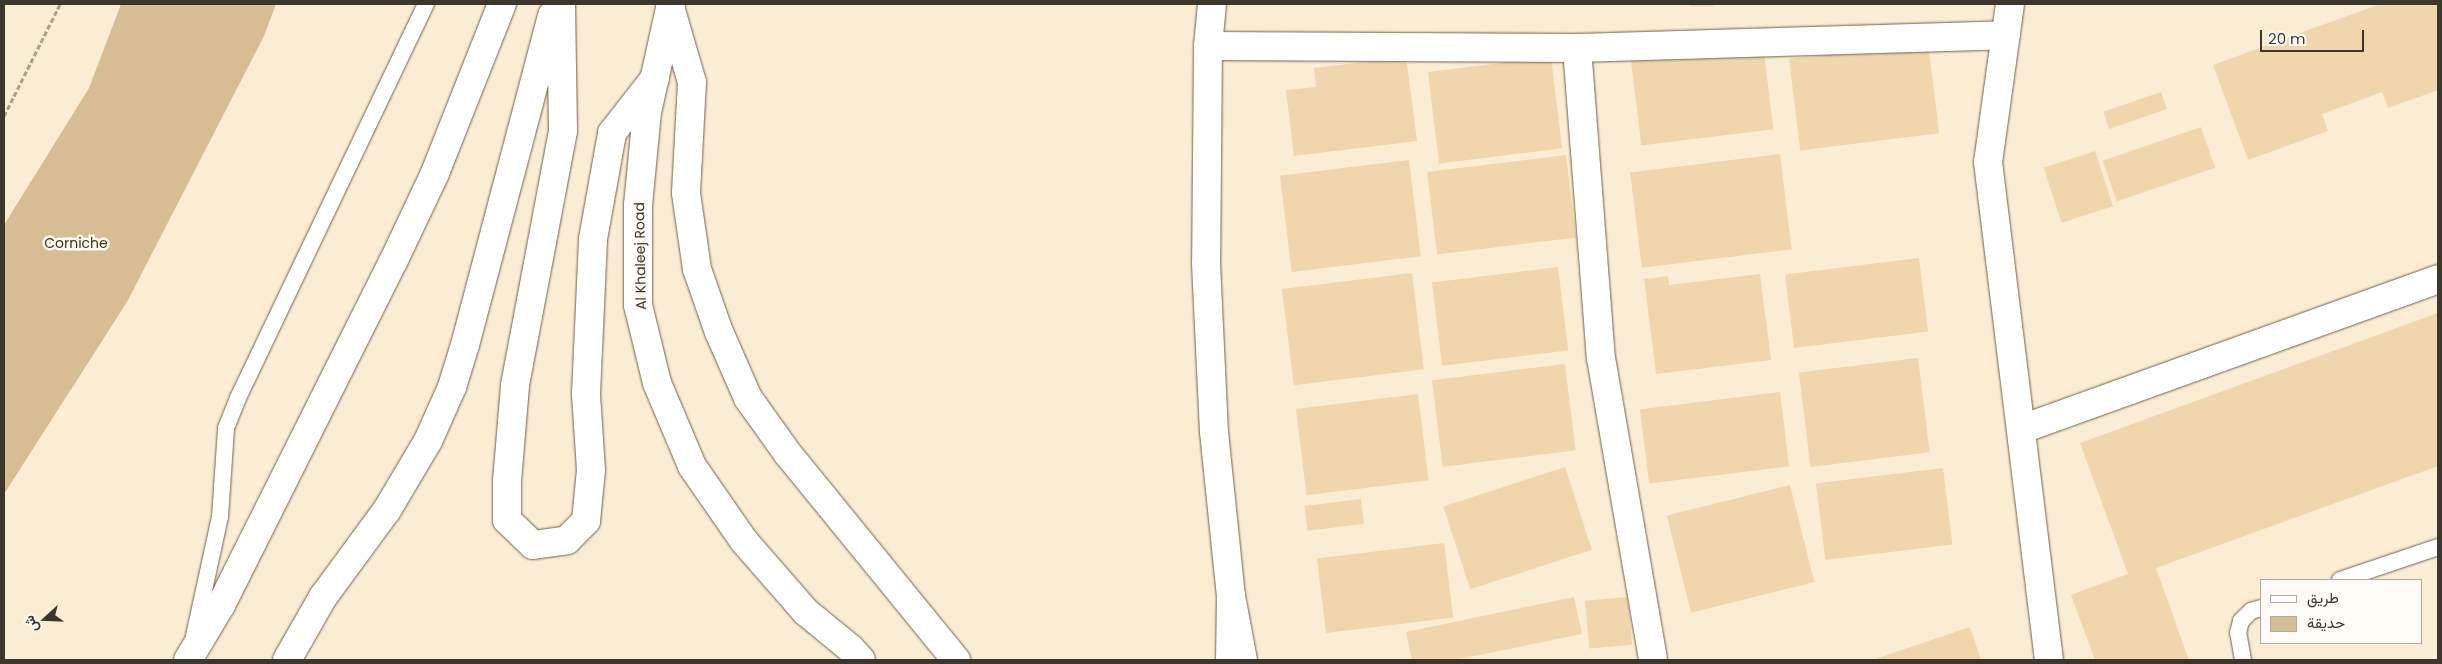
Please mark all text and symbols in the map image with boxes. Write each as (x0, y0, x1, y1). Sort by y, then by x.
scale bar (2262, 20, 2366, 52)
text: 20 m (2268, 28, 2306, 49)
street label: Al Khaleej Road (631, 202, 649, 310)
park label: Corniche (44, 235, 108, 251)
legend (2260, 579, 2422, 644)
text: طريق (2307, 587, 2339, 608)
north arrow (20, 594, 70, 644)
text: حديقة (2307, 612, 2345, 633)
text: ش (19, 613, 43, 635)

